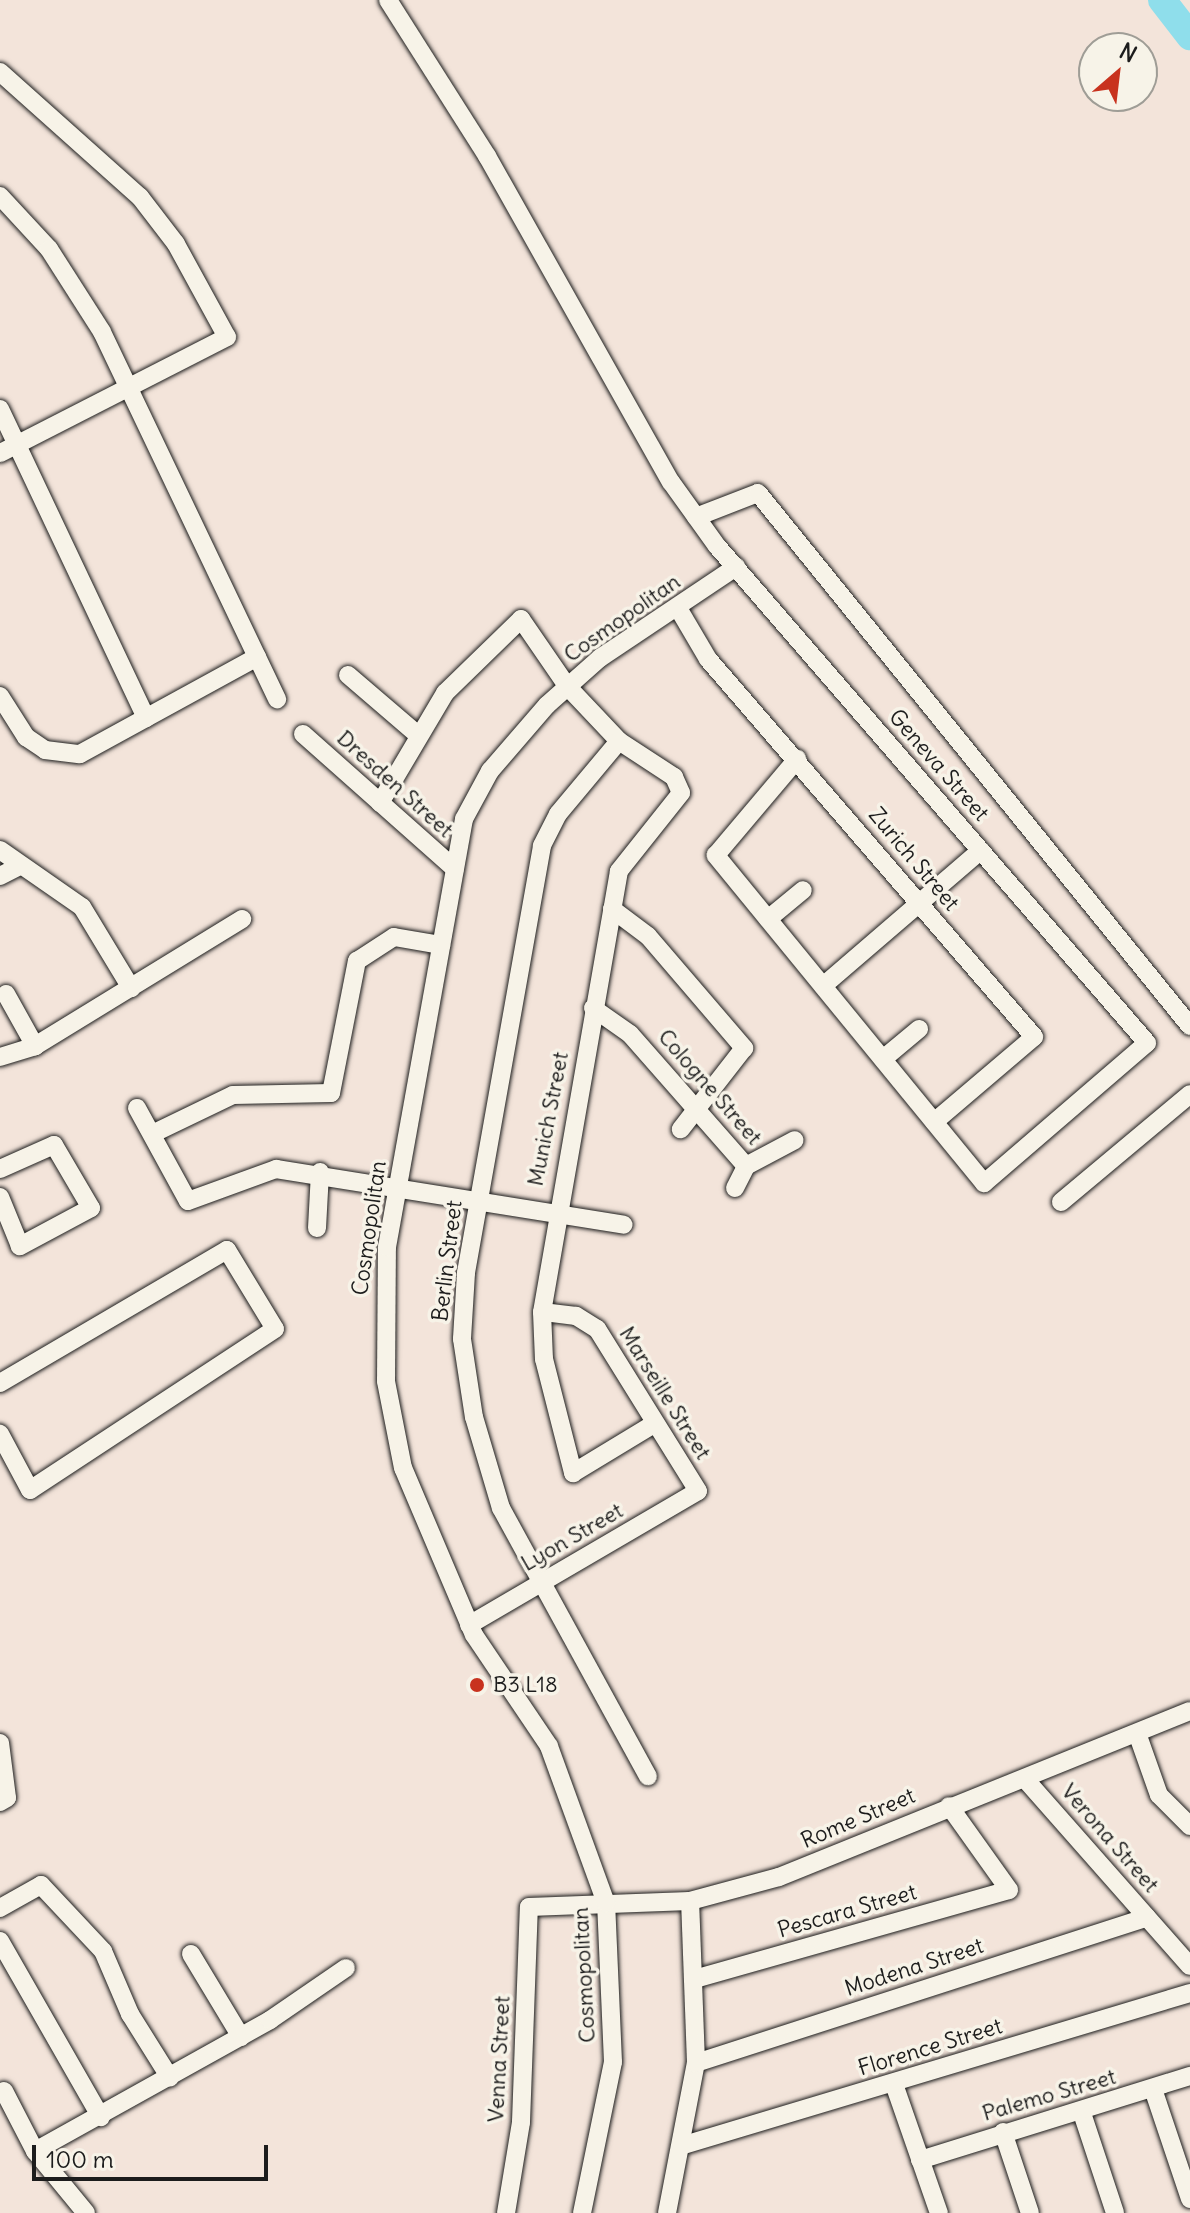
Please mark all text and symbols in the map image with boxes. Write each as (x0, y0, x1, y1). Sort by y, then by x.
north arrow (1078, 32, 1158, 112)
text: N (1115, 37, 1142, 69)
street label: Cosmopolitan (559, 568, 685, 668)
street label: Geneva Street (883, 704, 995, 826)
street label: Dresden Street (331, 725, 459, 843)
street label: Zurich Street (863, 802, 965, 916)
street label: Cologne Street (653, 1024, 767, 1150)
street label: Munich Street (522, 1050, 574, 1188)
street label: Cosmopolitan (346, 1159, 392, 1297)
street label: Berlin Street (426, 1199, 468, 1323)
street label: Marseille Street (614, 1322, 716, 1464)
street label: Lyon Street (516, 1497, 628, 1577)
place label: B3 L18 (493, 1672, 558, 1698)
marker: B3 L18 (468, 1676, 486, 1694)
street label: Verona Street (1056, 1778, 1164, 1898)
street label: Rome Street (797, 1782, 919, 1854)
street label: Pescara Street (775, 1879, 919, 1943)
street label: Cosmopolitan (567, 1907, 601, 2043)
street label: Modena Street (841, 1932, 987, 2002)
street label: Venna Street (483, 1995, 515, 2123)
street label: Florence Street (855, 2013, 1005, 2081)
street label: Palemo Street (979, 2063, 1119, 2127)
scale bar (36, 2129, 272, 2179)
text: 100 m (46, 2144, 114, 2174)

